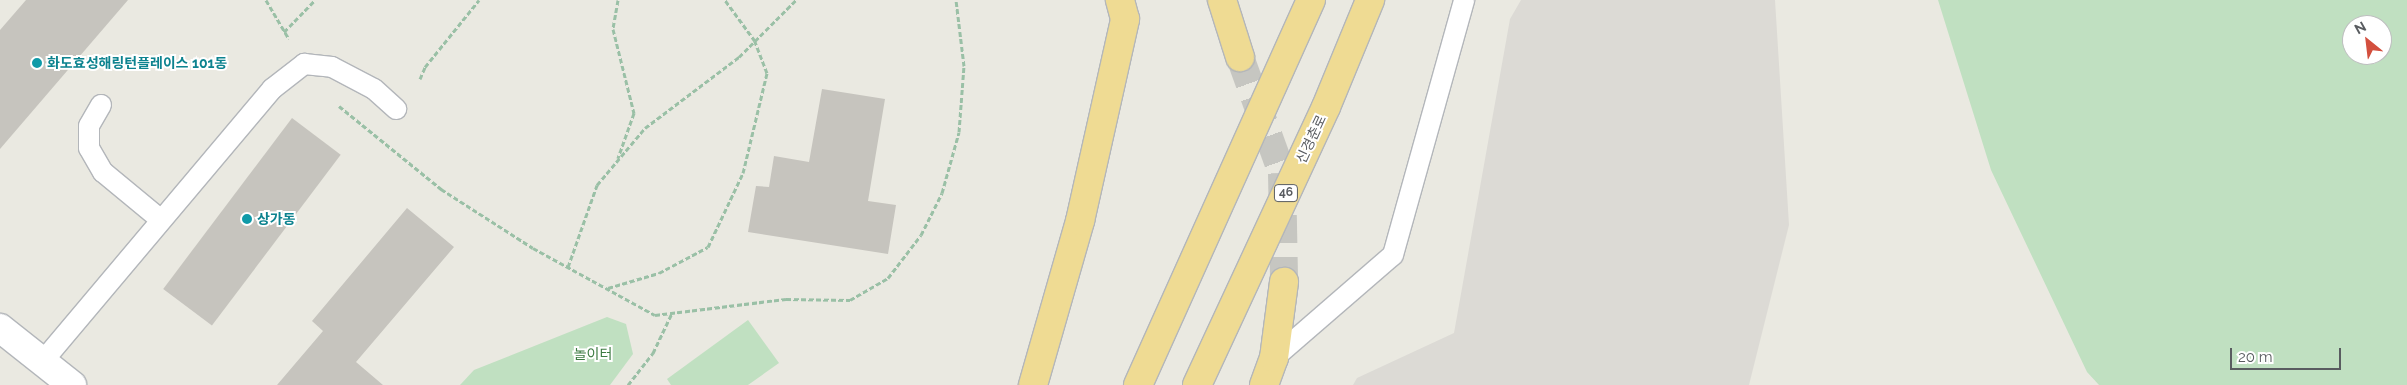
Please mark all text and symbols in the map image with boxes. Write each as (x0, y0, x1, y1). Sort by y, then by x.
north arrow (2342, 15, 2392, 65)
text: N (2352, 18, 2369, 37)
place label: 화도효성해링턴플레이스 101동 (47, 55, 227, 71)
marker: 화도효성해링턴플레이스 101동 (31, 57, 43, 69)
street label: 신경춘로 (1293, 112, 1329, 166)
road number: 46 (1274, 184, 1298, 202)
place label: 상가동 (257, 211, 296, 227)
marker: 상가동 (241, 213, 253, 225)
scale bar (2232, 338, 2343, 370)
park label: 놀이터 (574, 346, 612, 362)
text: 20 m (2238, 348, 2273, 366)

